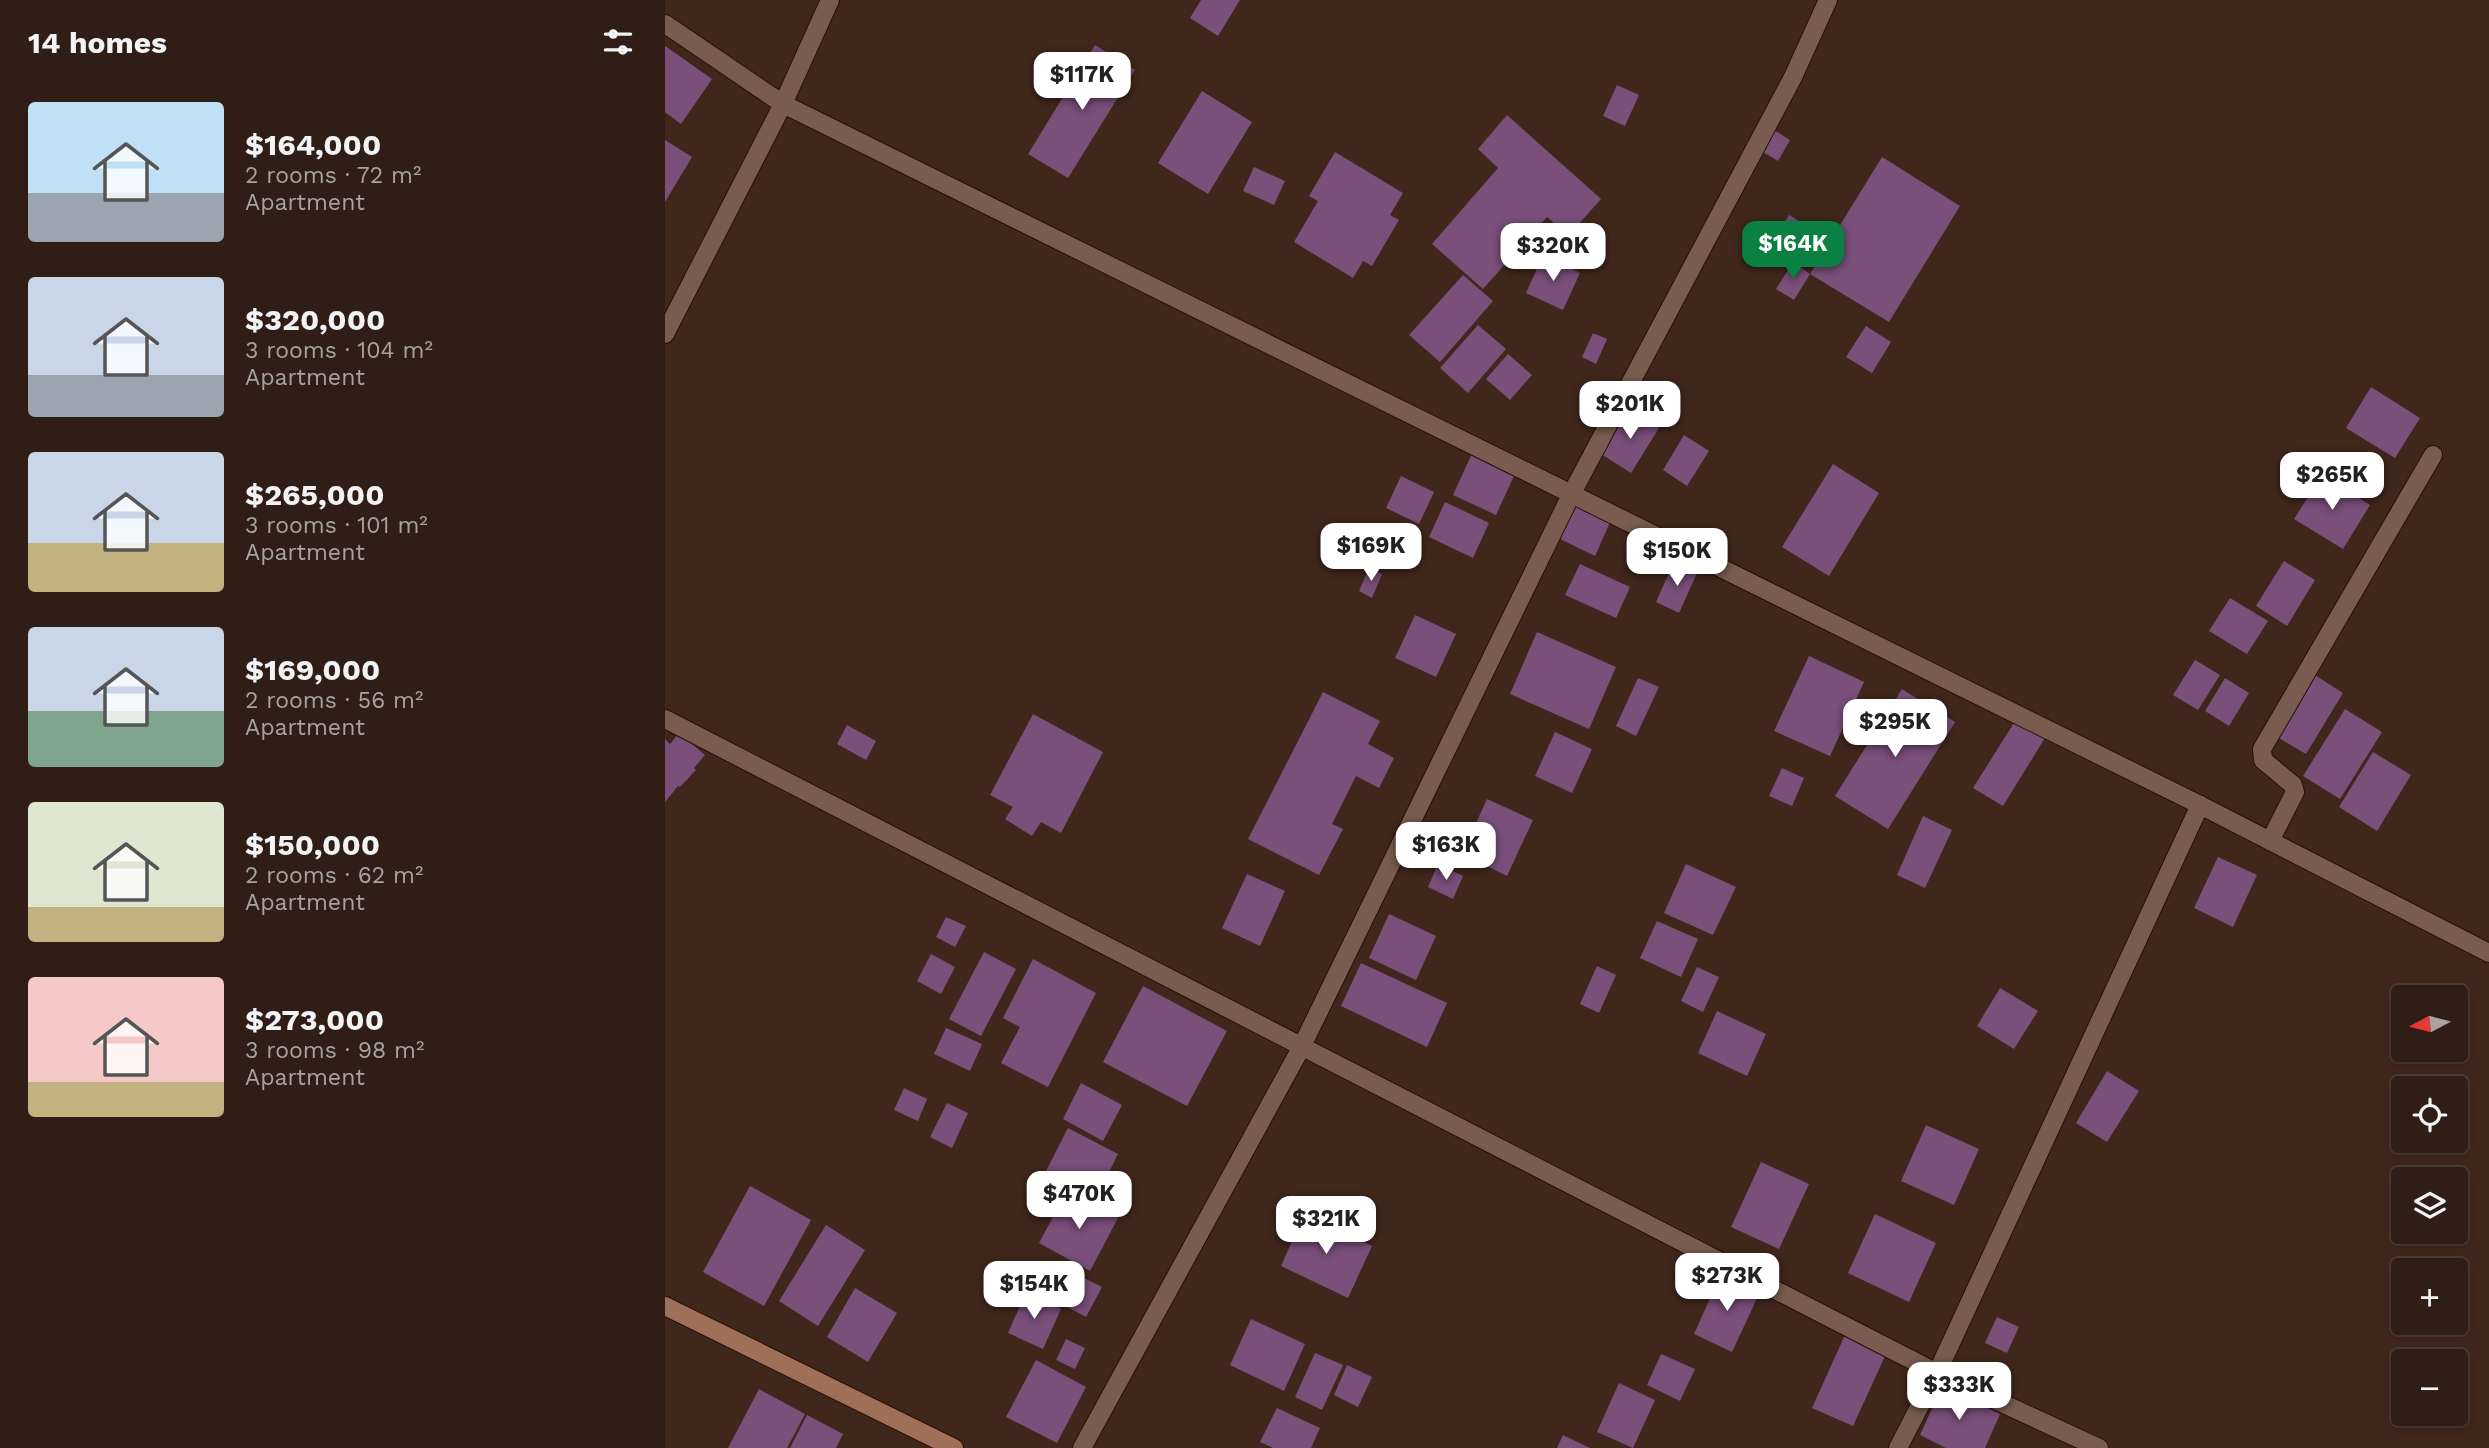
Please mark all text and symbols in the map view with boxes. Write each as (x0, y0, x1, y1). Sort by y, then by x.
icon: filters (599, 23, 637, 61)
text: 14 homes (28, 25, 167, 60)
pin: $117K (1033, 52, 1131, 112)
text: $117K (1050, 61, 1114, 88)
text: $164,000 (245, 127, 381, 162)
icon: home (84, 130, 168, 214)
text: 2 rooms · 72 m² (245, 162, 421, 189)
text: Apartment (245, 189, 365, 216)
pin: $164K (1744, 222, 1842, 281)
pin: $320K (1504, 224, 1602, 283)
text: $164K (1758, 230, 1828, 257)
text: $320K (1517, 232, 1589, 259)
text: $320,000 (245, 302, 385, 337)
icon: home (84, 305, 168, 389)
text: 3 rooms · 104 m² (245, 337, 433, 364)
text: Apartment (245, 364, 365, 391)
pin: $201K (1581, 382, 1679, 441)
text: $201K (1595, 390, 1665, 417)
pin: $265K (2283, 452, 2381, 512)
text: $265K (2296, 461, 2368, 488)
text: $265,000 (245, 477, 384, 512)
icon: home (84, 480, 168, 564)
text: 3 rooms · 101 m² (245, 512, 428, 539)
pin: $169K (1322, 524, 1420, 583)
pin: $150K (1628, 528, 1726, 588)
text: $169K (1337, 532, 1405, 559)
text: $150K (1643, 537, 1711, 564)
text: Apartment (245, 539, 365, 566)
text: $169,000 (245, 652, 380, 687)
icon: home (84, 655, 168, 739)
text: 2 rooms · 56 m² (245, 687, 423, 714)
pin: $295K (1846, 700, 1944, 759)
text: $295K (1859, 708, 1931, 735)
text: Apartment (245, 714, 365, 741)
pin: $163K (1397, 822, 1495, 882)
text: $150,000 (245, 827, 380, 862)
icon: home (84, 830, 168, 914)
text: $163K (1412, 831, 1480, 858)
text: 2 rooms · 62 m² (245, 862, 423, 889)
text: Apartment (245, 889, 365, 916)
north arrow (2391, 985, 2467, 1062)
map controls (2391, 985, 2468, 1426)
text: $273,000 (245, 1002, 384, 1037)
icon: home (84, 1005, 168, 1089)
text: 3 rooms · 98 m² (245, 1037, 424, 1064)
text: Apartment (245, 1064, 365, 1091)
button: locate (2391, 1076, 2468, 1153)
button: layers (2391, 1167, 2468, 1244)
pin: $470K (1030, 1172, 1128, 1231)
text: $470K (1043, 1180, 1115, 1207)
pin: $321K (1277, 1196, 1375, 1256)
text: $321K (1292, 1205, 1360, 1232)
pin: $273K (1678, 1254, 1776, 1313)
button: + (2391, 1258, 2468, 1335)
pin: $154K (985, 1262, 1083, 1321)
text: $273K (1691, 1262, 1763, 1289)
text: $154K (1000, 1270, 1068, 1297)
button: − (2391, 1349, 2468, 1426)
pin: $333K (1910, 1362, 2008, 1422)
text: $333K (1923, 1371, 1995, 1398)

